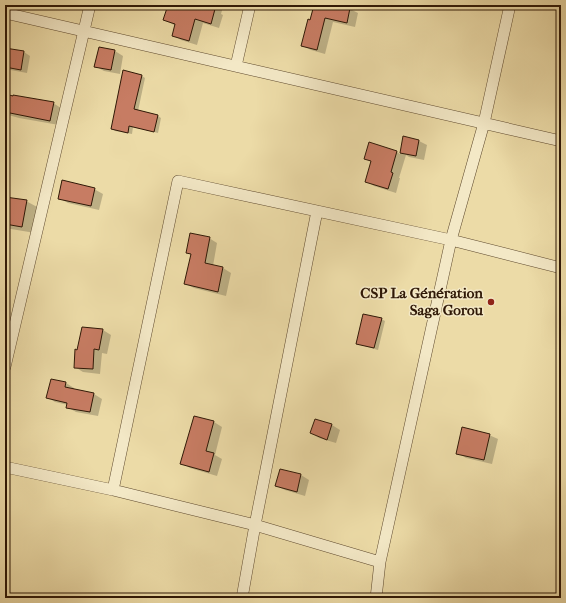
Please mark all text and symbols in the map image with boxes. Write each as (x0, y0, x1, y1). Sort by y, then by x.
place label: CSP La Génération Saga Gorou (360, 284, 484, 319)
marker: CSP La Génération Saga Gorou (486, 297, 496, 307)

